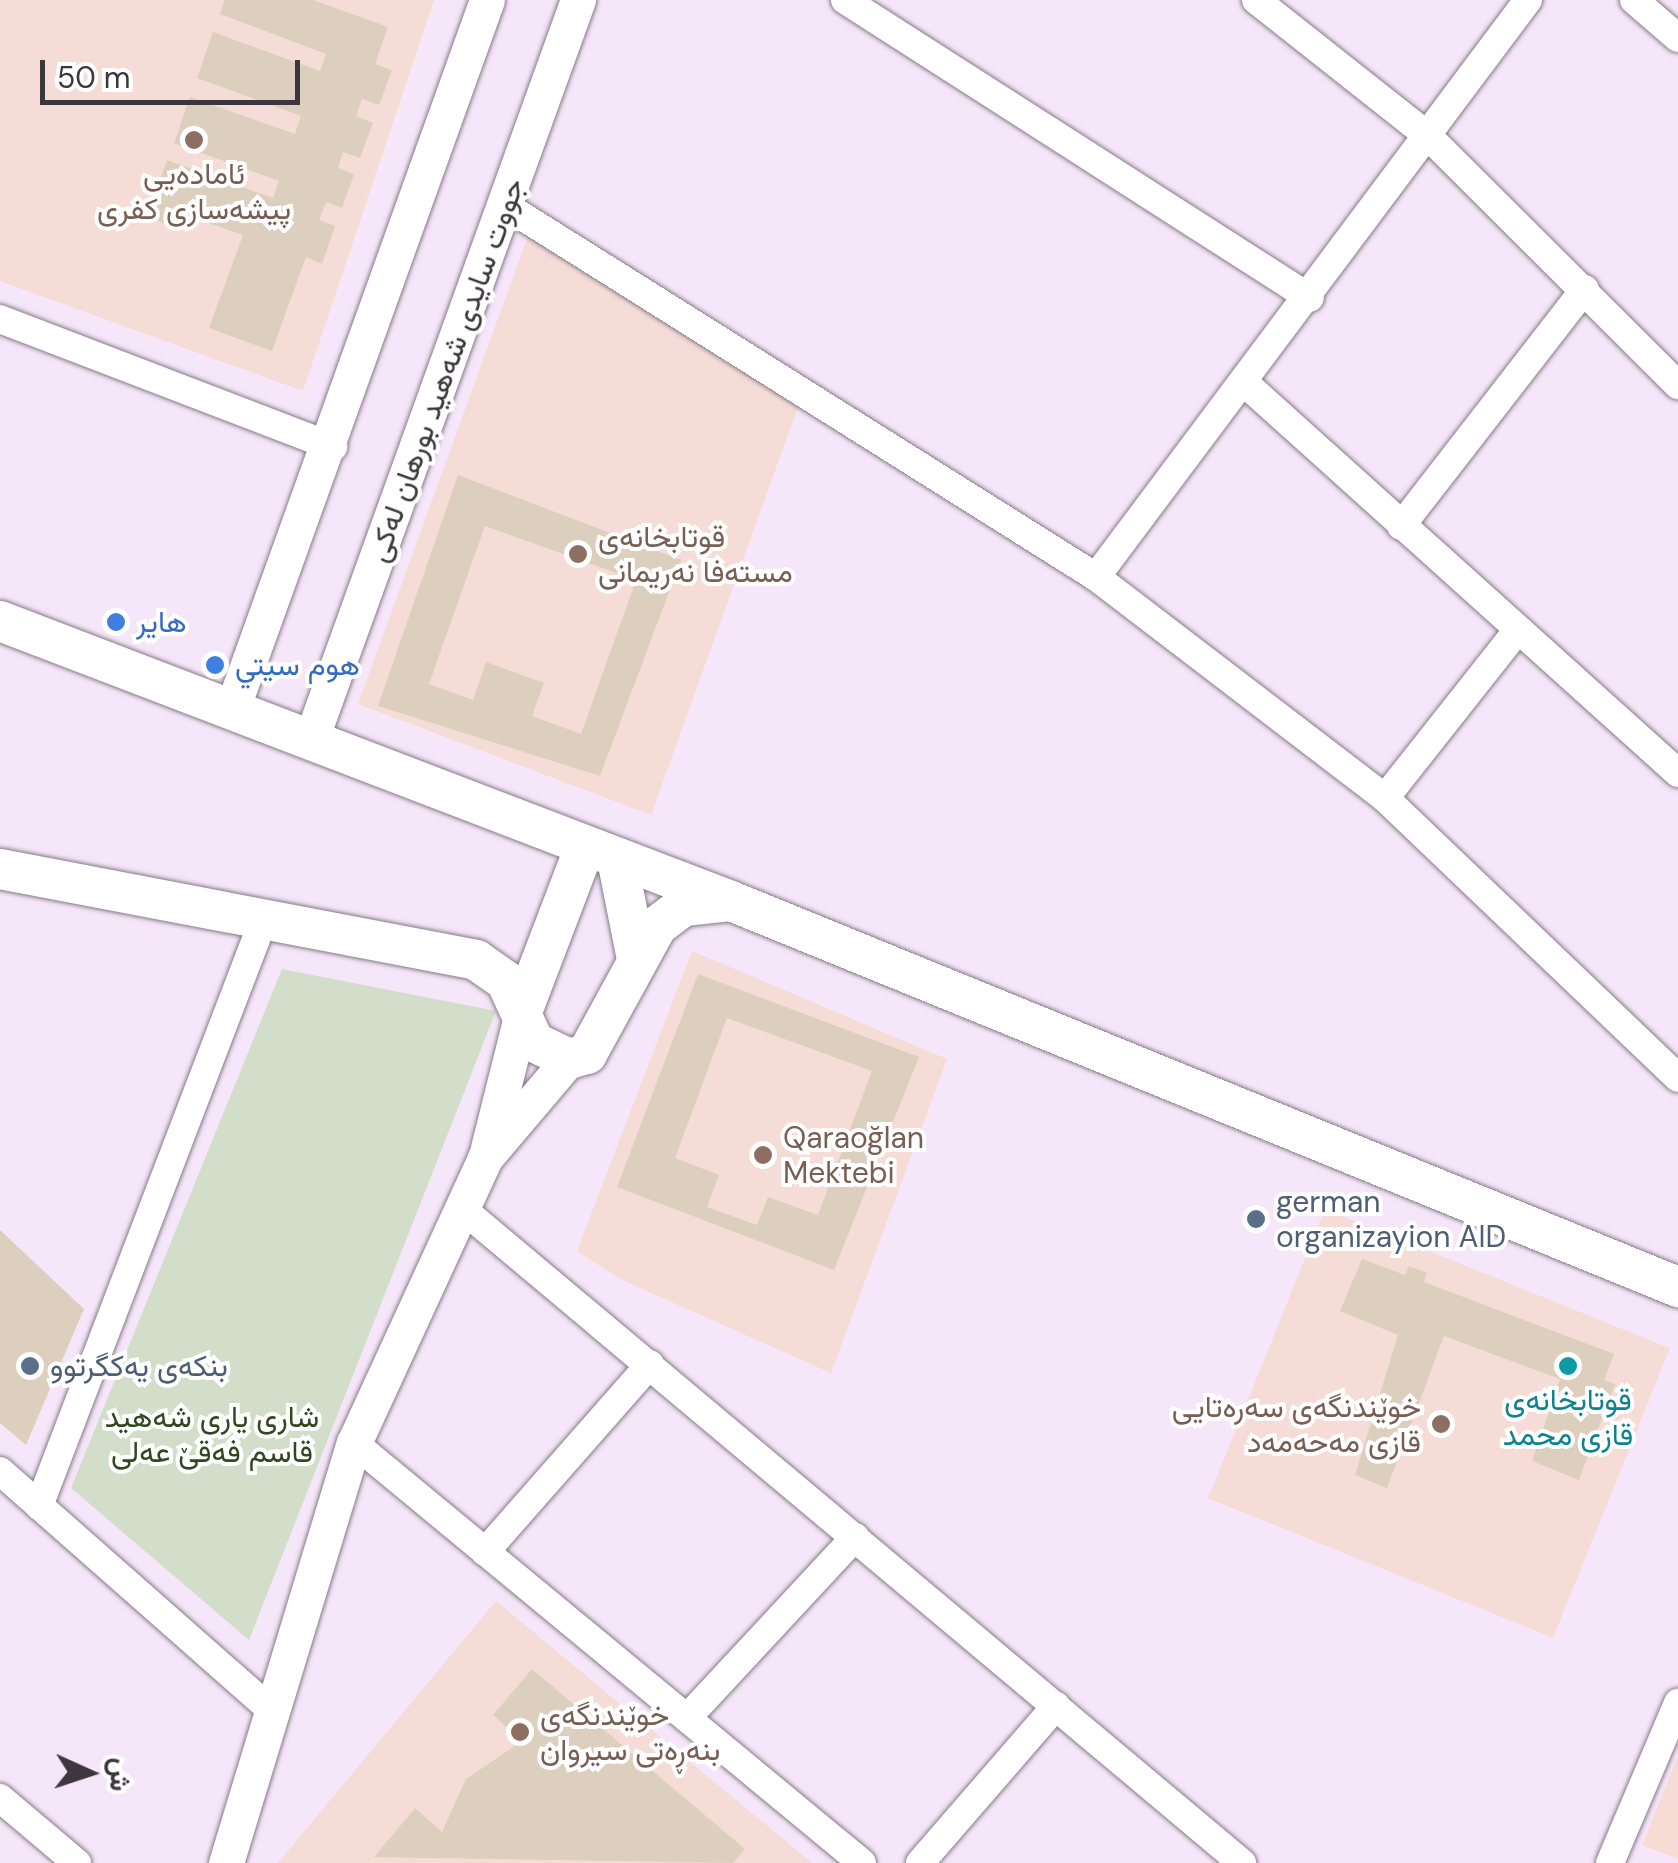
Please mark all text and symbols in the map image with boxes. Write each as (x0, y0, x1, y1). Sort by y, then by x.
scale bar (45, 40, 305, 102)
text: 50 m (57, 58, 131, 97)
marker: ئامادەیی پیشەسازی کفری (183, 129, 205, 151)
place label: ئامادەیی پیشەسازی کفری (97, 156, 291, 226)
street label: جووت سایدی شەهید بورهان لەکی (360, 173, 532, 567)
place label: قوتابخانەی مستەفا نەریمانی (598, 519, 793, 590)
marker: قوتابخانەی مستەفا نەریمانی (567, 543, 589, 565)
place label: هاير (136, 604, 187, 640)
marker: هاير (105, 611, 127, 633)
place label: هوم سيتي (235, 647, 360, 683)
marker: هوم سيتي (204, 654, 226, 676)
place label: Qaraoğlan Mektebi (783, 1120, 924, 1190)
marker: Qaraoğlan Mektebi (752, 1144, 774, 1166)
place label: german organizayion AID (1276, 1184, 1506, 1254)
marker: german organizayion AID (1245, 1208, 1267, 1230)
place label: بنکەی یەکگرتوو (50, 1348, 228, 1384)
marker: بنکەی یەکگرتوو (19, 1355, 41, 1377)
marker: قوتابخانەی قازی محمد (1557, 1355, 1579, 1377)
place label: قوتابخانەی قازی محمد (1503, 1382, 1633, 1452)
place label: خوێندنگەی سەرەتایی قازی مەحەمەد (1172, 1389, 1421, 1460)
park label: شاری یاری شەهید قاسم فەقێ عەلی (105, 1399, 319, 1470)
marker: خوێندنگەی سەرەتایی قازی مەحەمەد (1430, 1413, 1452, 1435)
place label: خوێندنگەی بنەڕەتی سیروان (540, 1697, 720, 1768)
marker: خوێندنگەی بنەڕەتی سیروان (509, 1721, 531, 1743)
north arrow (40, 1723, 140, 1823)
text: ش (101, 1757, 140, 1792)

